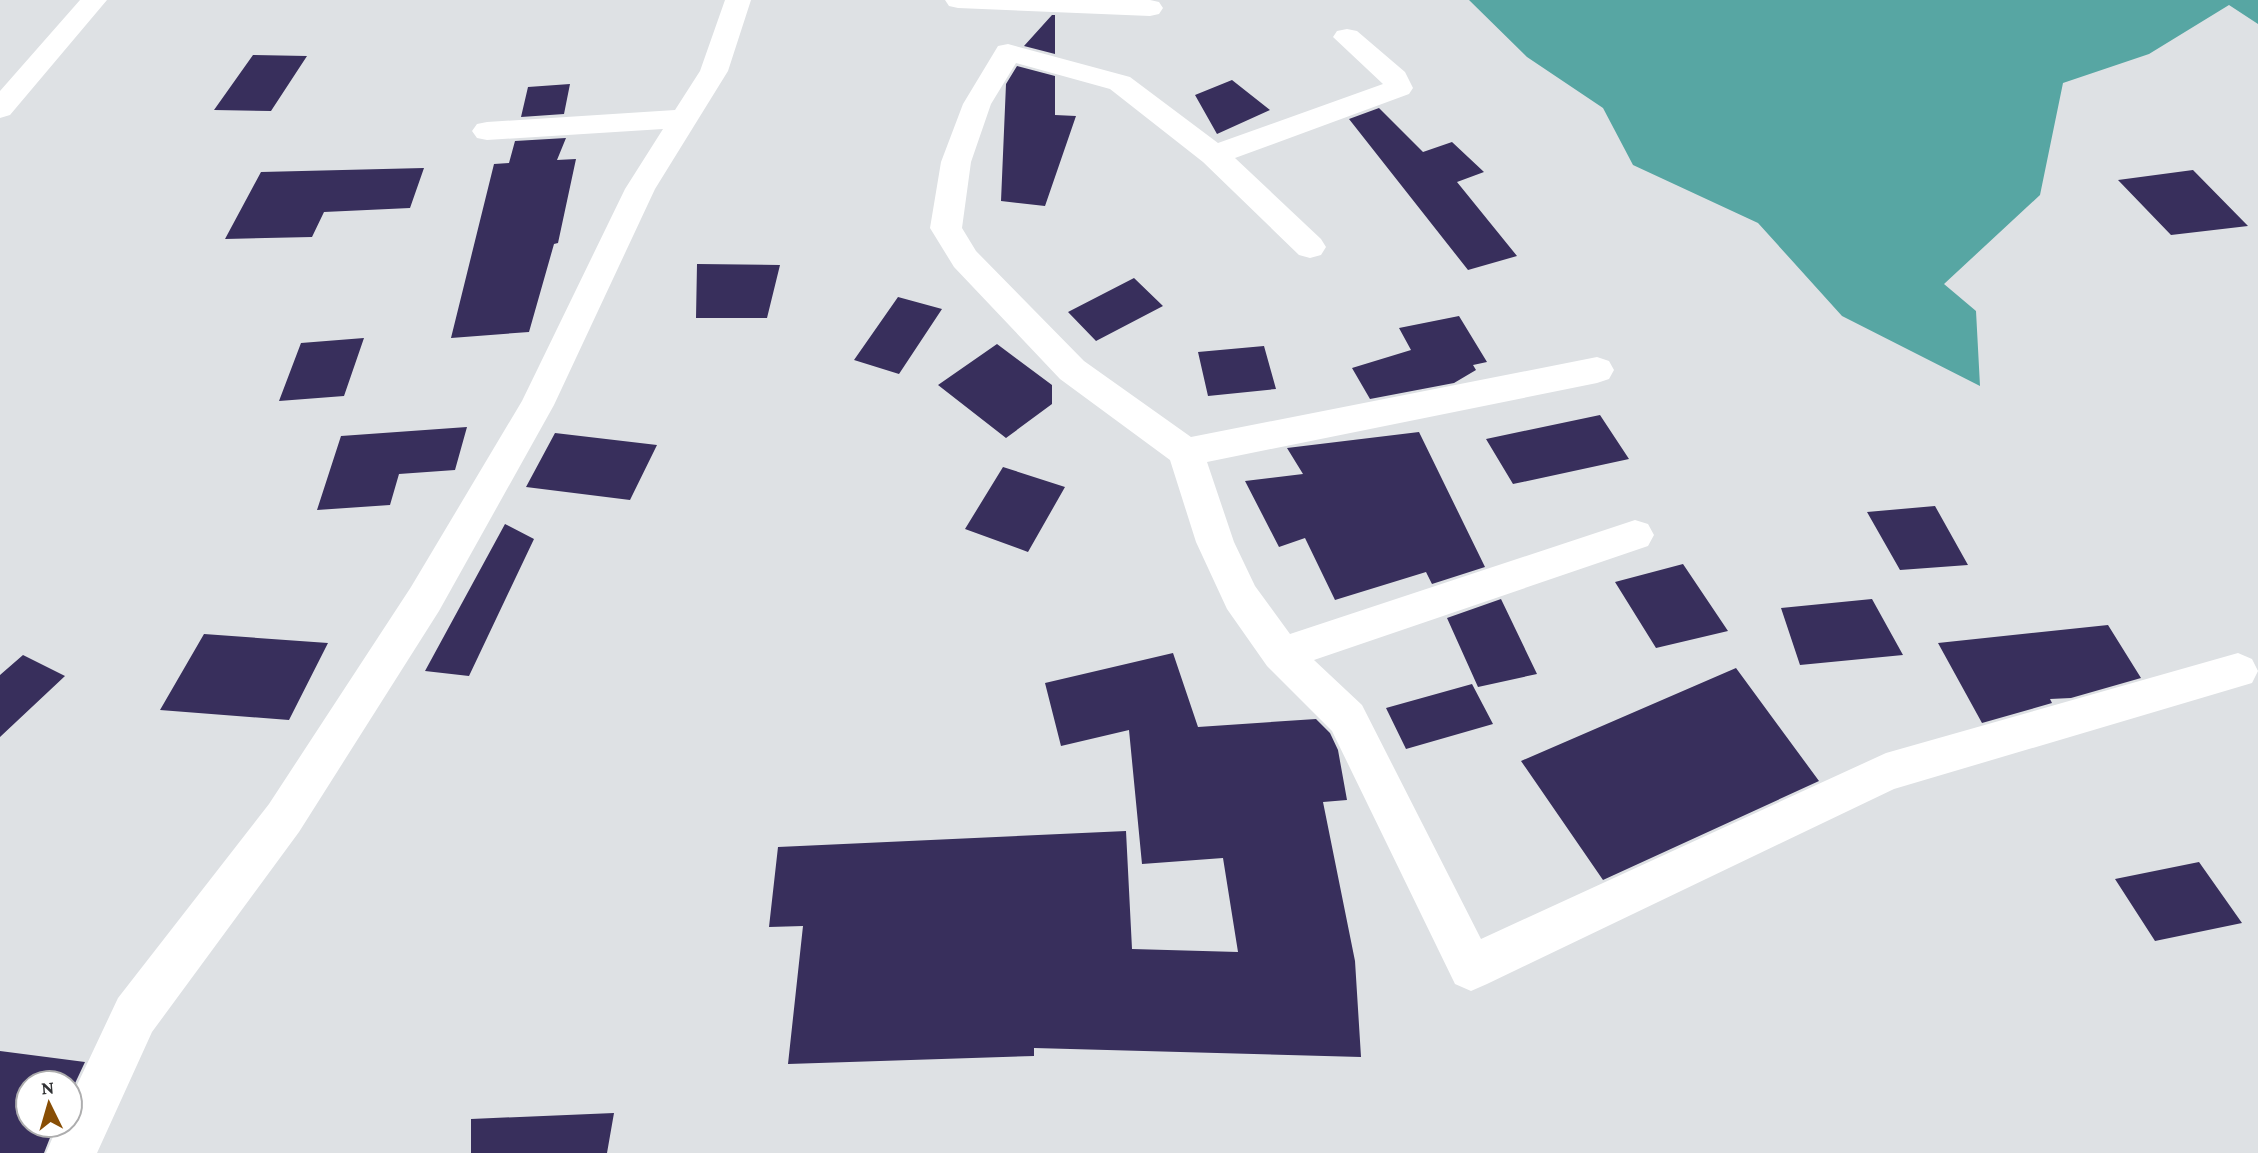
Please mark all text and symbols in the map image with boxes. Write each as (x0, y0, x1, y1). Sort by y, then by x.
north arrow (14, 1069, 84, 1139)
text: N (40, 1077, 55, 1099)

